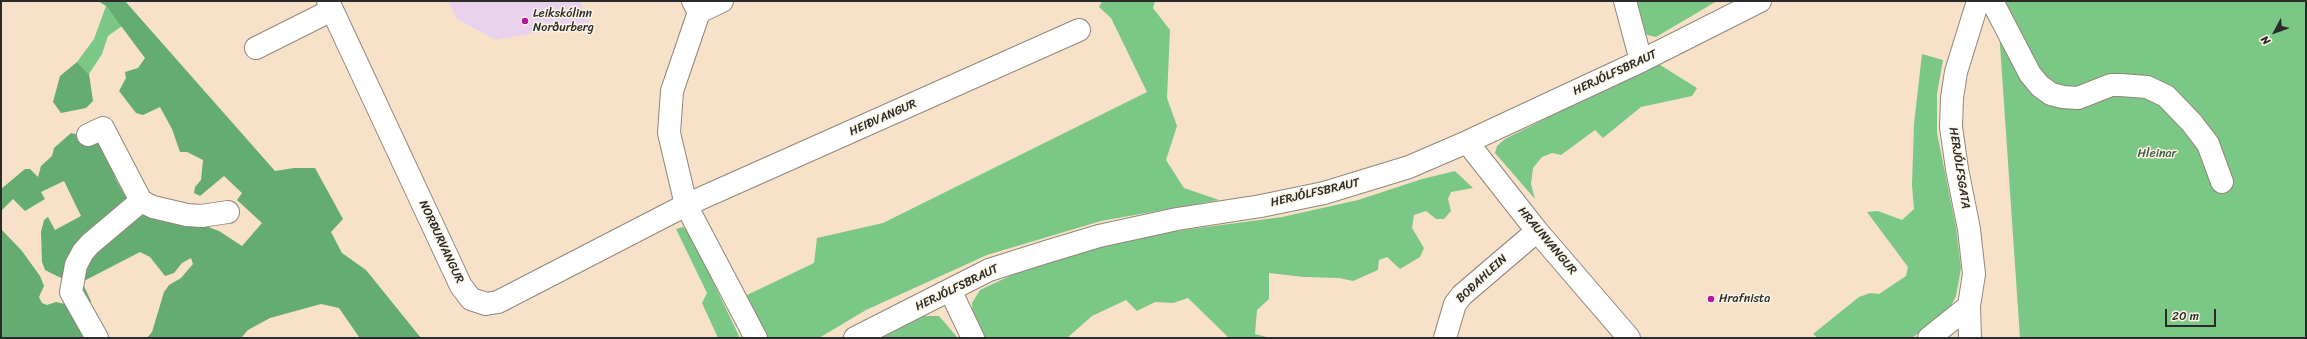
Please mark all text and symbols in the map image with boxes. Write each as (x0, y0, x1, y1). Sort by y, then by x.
place label: Leikskólinn Norðurberg (533, 7, 594, 35)
north arrow (2255, 12, 2295, 52)
marker: Leikskólinn Norðurberg (520, 16, 530, 26)
text: N (2256, 31, 2275, 49)
street label: HERJÓLFSBRAUT (1571, 47, 1659, 99)
street label: HEIÐVANGUR (847, 97, 919, 139)
street label: HERJÓLFSGATA (1945, 126, 1973, 210)
park label: Hleinar (2138, 147, 2176, 161)
street label: HERJÓLFSBRAUT (1269, 176, 1361, 210)
street label: NORÐURVANGUR (415, 198, 467, 286)
street label: HRAUNVANGUR (1514, 204, 1580, 278)
street label: BOÐAHLEIN (1454, 252, 1510, 306)
street label: HERJÓLFSBRAUT (913, 262, 1001, 314)
place label: Hrafnista (1719, 292, 1770, 306)
marker: Hrafnista (1706, 294, 1716, 304)
scale bar (2167, 301, 2218, 327)
text: 20 m (2172, 305, 2199, 327)

